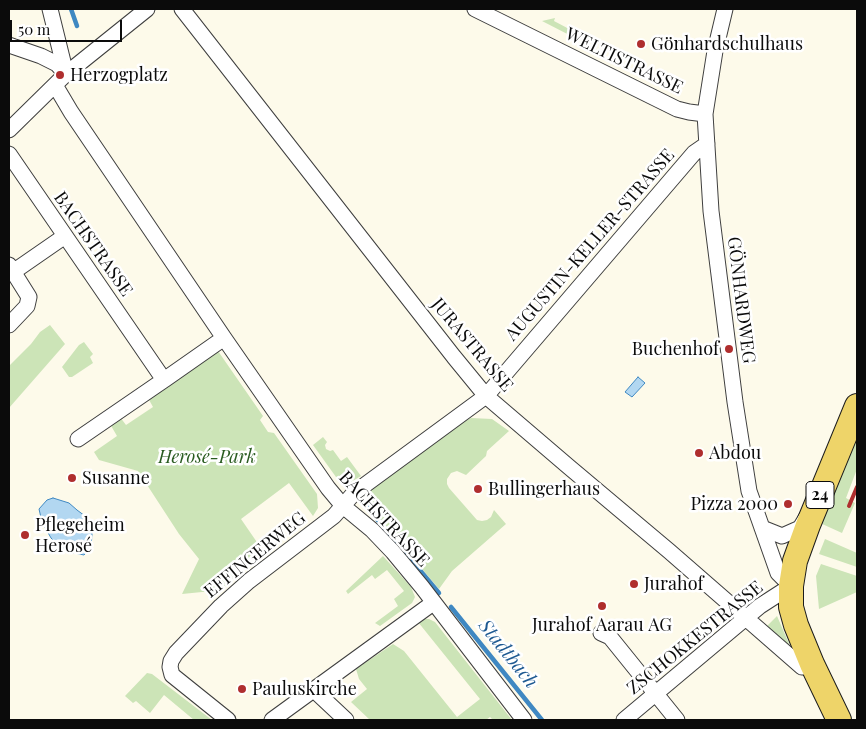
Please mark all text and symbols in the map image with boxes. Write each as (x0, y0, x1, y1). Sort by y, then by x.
scale bar (12, 10, 125, 42)
text: 50 m (18, 19, 50, 39)
street label: WELTISTRASSE (562, 23, 686, 99)
place label: Gönhardschulhaus (651, 33, 803, 55)
marker: Gönhardschulhaus (635, 38, 647, 50)
place label: Herzogplatz (70, 64, 168, 86)
marker: Herzogplatz (54, 69, 66, 81)
street label: AUGUSTIN-KELLER-STRASSE (501, 145, 679, 345)
street label: BACHSTRASSE (49, 188, 137, 300)
street label: GÖNHARDWEG (723, 235, 759, 365)
street label: JURASTRASSE (427, 294, 517, 396)
place label: Buchenhof (632, 338, 719, 360)
marker: Buchenhof (723, 343, 735, 355)
place label: Abdou (709, 442, 761, 464)
park label: Herosé-Park (158, 446, 256, 468)
marker: Abdou (693, 447, 705, 459)
place label: Susanne (82, 467, 150, 489)
street label: BACHSTRASSE (334, 467, 434, 571)
marker: Susanne (66, 472, 78, 484)
place label: Bullingerhaus (488, 478, 600, 500)
road number: 24 (806, 482, 834, 508)
marker: Bullingerhaus (472, 483, 484, 495)
place label: Pizza 2000 (691, 493, 778, 515)
marker: Pizza 2000 (782, 498, 794, 510)
street label: EFFINGERWEG (200, 507, 310, 603)
place label: Pflegeheim Herosé (35, 514, 125, 556)
marker: Pflegeheim Herosé (19, 529, 31, 541)
place label: Jurahof (644, 573, 703, 595)
street label: ZSCHOKKESTRASSE (623, 577, 767, 699)
marker: Jurahof (628, 578, 640, 590)
marker: Jurahof Aarau AG (596, 600, 608, 612)
place label: Jurahof Aarau AG (532, 614, 672, 636)
water label: Stadtbach (474, 615, 542, 693)
place label: Pauluskirche (252, 678, 357, 700)
marker: Pauluskirche (236, 683, 248, 695)

